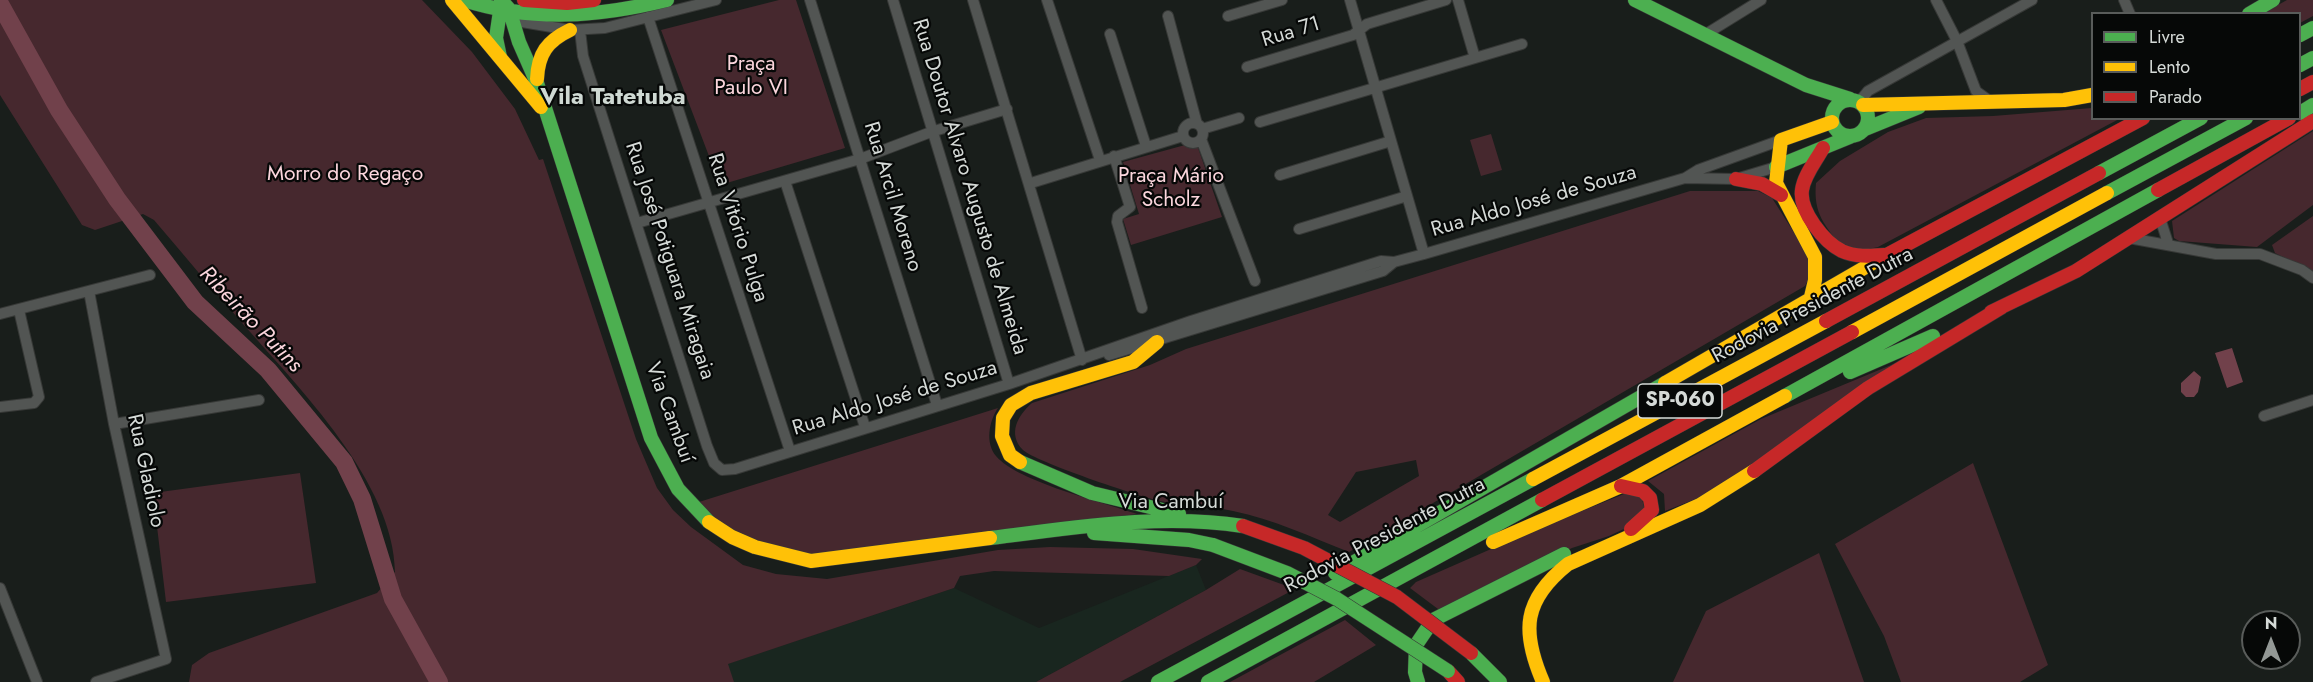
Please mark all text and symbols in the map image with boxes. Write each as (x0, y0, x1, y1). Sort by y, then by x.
street label: Rua 71 (1259, 12, 1323, 54)
legend (2091, 12, 2301, 120)
street label: Rua Doutor Alvaro Augusto de Almeida (906, 16, 1032, 358)
text: Livre (2149, 24, 2185, 50)
park label: Praça Paulo VI (714, 52, 788, 102)
text: Lento (2149, 54, 2190, 80)
district label: Vila Tatetuba (540, 84, 686, 112)
text: Parado (2149, 84, 2202, 110)
street label: Rua Arcil Moreno (857, 119, 927, 275)
street label: Rua José Potiguara Miragaia (619, 139, 719, 383)
street label: Rua Vitório Pulga (701, 151, 773, 305)
street label: Rua Aldo José de Souza (1428, 161, 1640, 243)
park label: Morro do Regaço (267, 162, 423, 188)
park label: Praça Mário Scholz (1118, 164, 1224, 214)
street label: Rodovia Presidente Dutra (1708, 242, 1918, 370)
water label: Ribeirão Putins (193, 262, 307, 378)
street label: Rua Aldo José de Souza (790, 356, 1000, 442)
street label: Via Cambuí (639, 359, 699, 467)
road number: SP-060 (1638, 384, 1722, 418)
street label: Rua Gladiolo (121, 412, 169, 530)
street label: Rodovia Presidente Dutra (1280, 472, 1490, 600)
street label: Via Cambuí (1118, 490, 1224, 516)
north arrow (2241, 610, 2301, 670)
text: N (2265, 612, 2277, 635)

